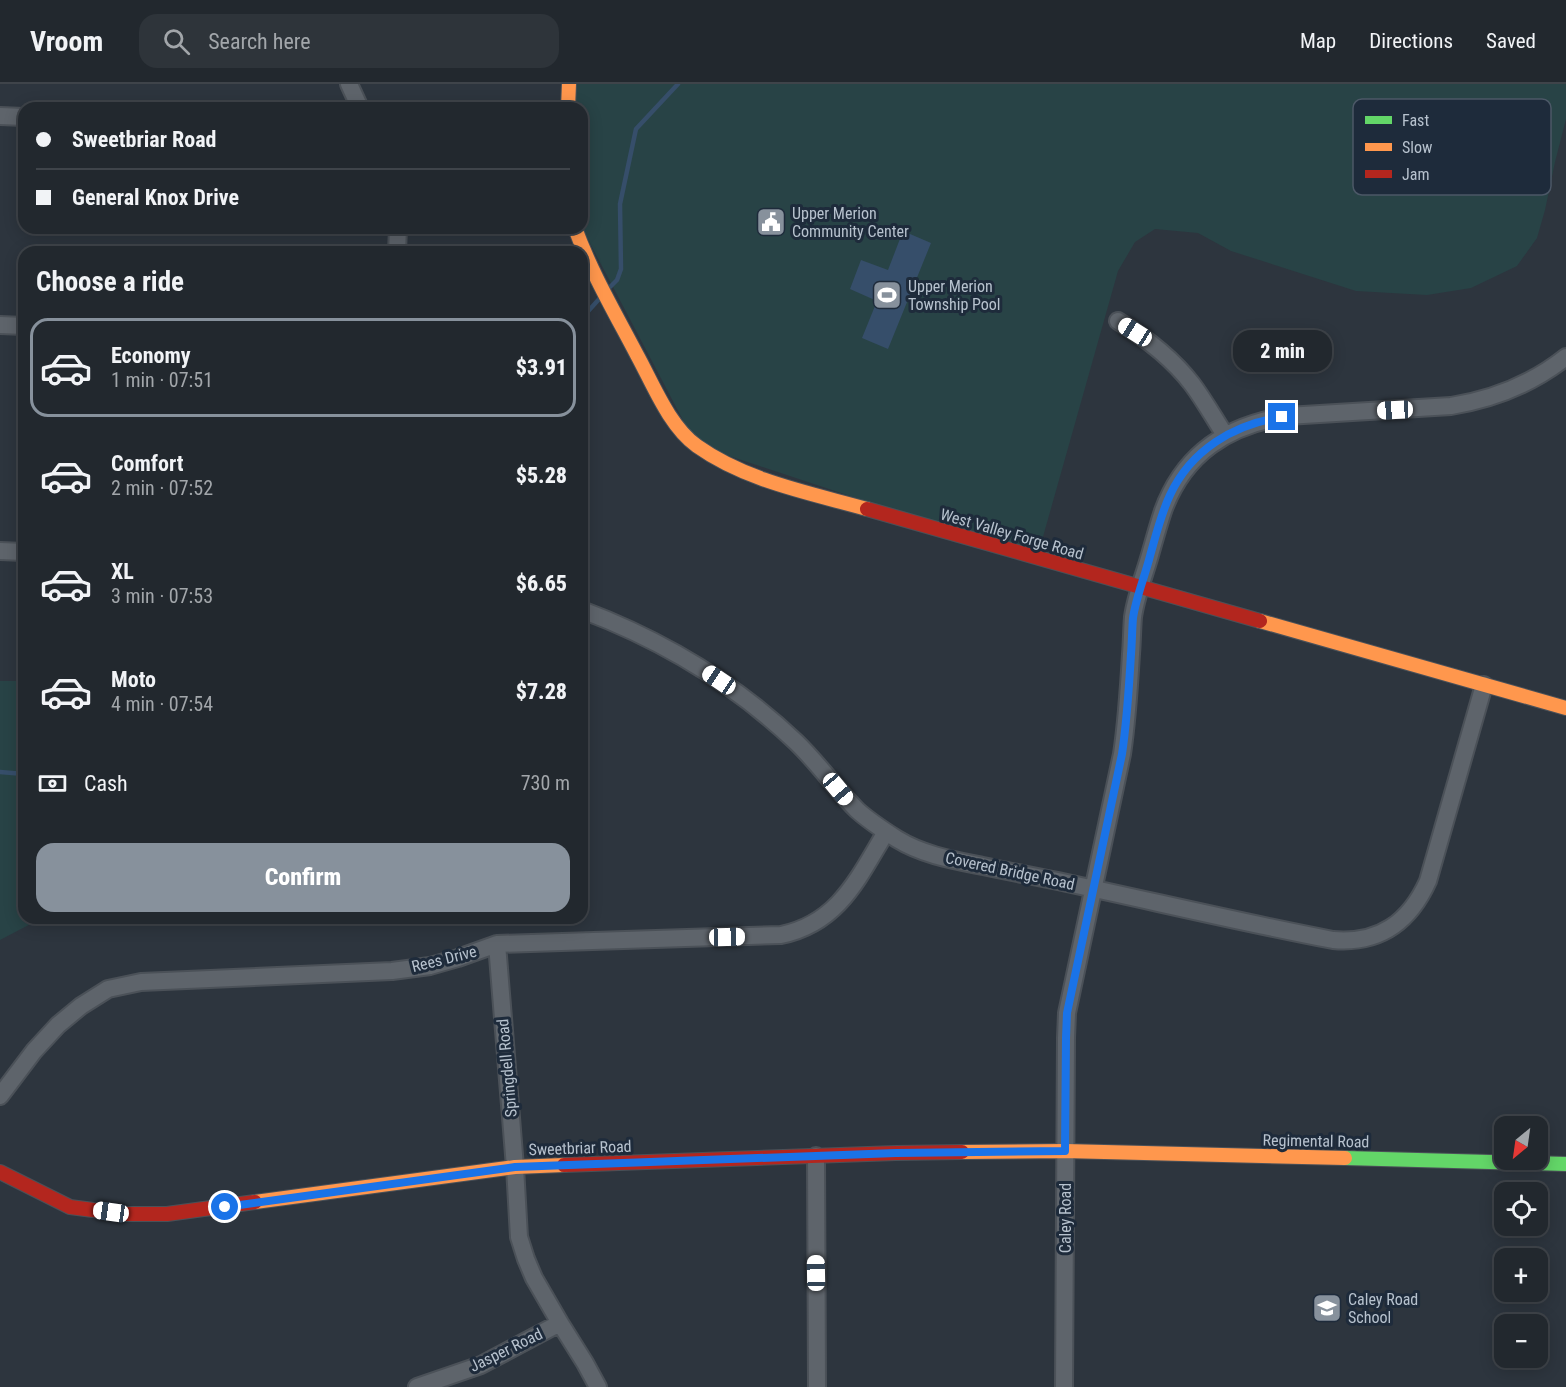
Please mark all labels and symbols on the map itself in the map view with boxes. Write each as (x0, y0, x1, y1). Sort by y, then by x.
legend (1353, 99, 1551, 195)
text: Fast (1402, 111, 1429, 130)
text: Slow (1402, 138, 1432, 157)
text: Jam (1402, 165, 1429, 184)
place label: Upper Merion Community Center (792, 204, 909, 241)
public building icon: Upper Merion Community Center (755, 206, 787, 238)
place label: Upper Merion Township Pool (908, 277, 1001, 314)
sports icon: Upper Merion Township Pool (871, 279, 903, 311)
car (1115, 315, 1155, 349)
callout: 2 min (1232, 330, 1332, 372)
car (1377, 400, 1413, 420)
route end (1268, 403, 1295, 430)
street label: West Valley Forge Road (938, 504, 1086, 564)
car (699, 662, 739, 698)
car (820, 769, 856, 809)
street label: Covered Bridge Road (944, 848, 1076, 894)
car (709, 928, 745, 946)
street label: Rees Drive (409, 942, 479, 976)
street label: Springdell Road (493, 1018, 521, 1118)
north arrow (1494, 1116, 1548, 1170)
street label: Regimental Road (1262, 1131, 1370, 1151)
street label: Sweetbriar Road (528, 1137, 632, 1159)
street label: Caley Road (1056, 1183, 1075, 1253)
route start (211, 1193, 238, 1220)
car (92, 1201, 130, 1223)
car (807, 1255, 825, 1291)
place label: Caley Road School (1348, 1290, 1418, 1327)
school or university icon: Caley Road School (1311, 1292, 1343, 1324)
street label: Jasper Road (466, 1324, 546, 1376)

